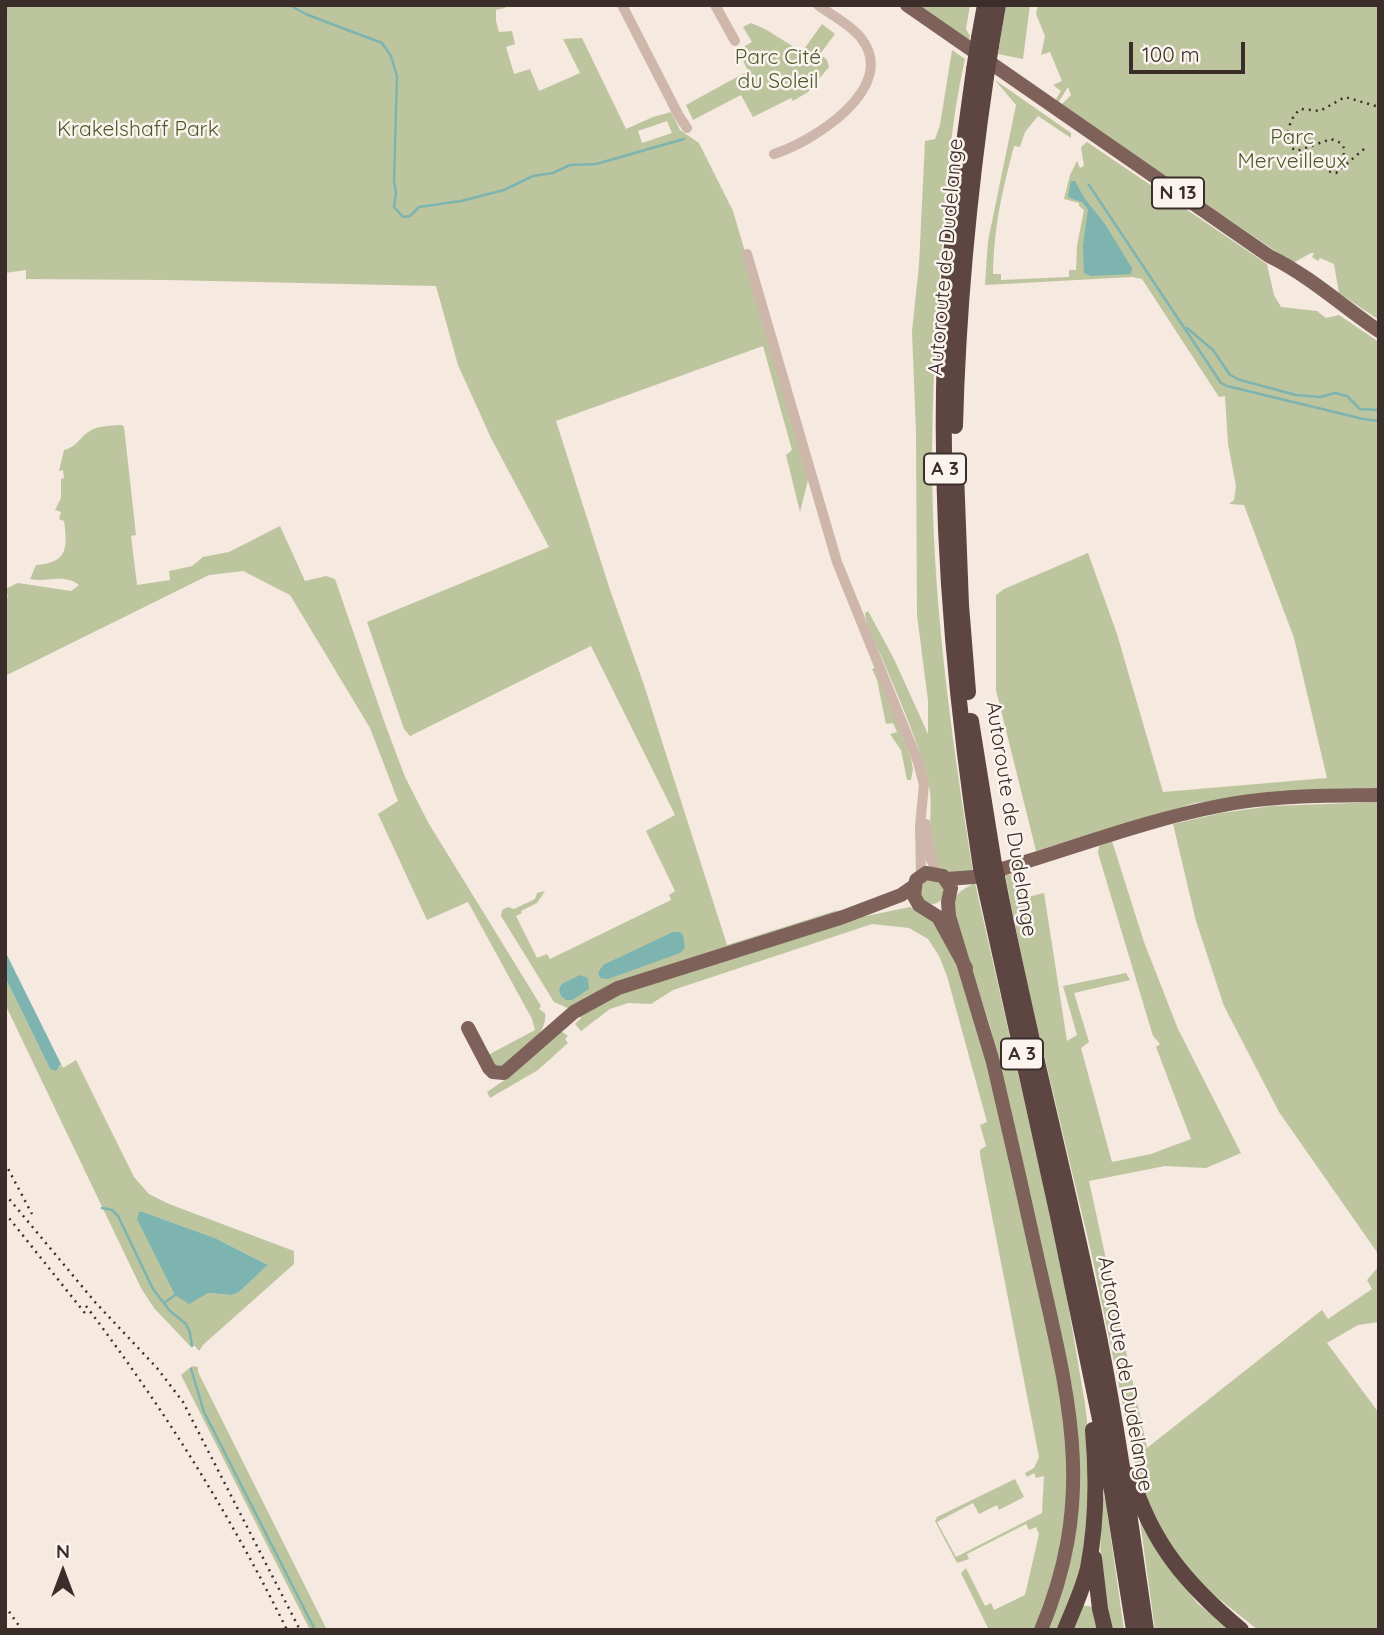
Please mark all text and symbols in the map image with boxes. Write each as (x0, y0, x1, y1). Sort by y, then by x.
scale bar (1132, 28, 1248, 72)
text: 100 m (1142, 41, 1200, 67)
park label: Parc Cité du Soleil (735, 45, 821, 95)
park label: Krakelshaff Park (57, 117, 219, 143)
park label: Parc Merveilleux (1237, 125, 1347, 175)
street label: Autoroute de Dudelange (923, 137, 969, 377)
road number: N 13 (1152, 178, 1204, 209)
road number: A 3 (924, 454, 966, 484)
street label: Autoroute de Dudelange (980, 699, 1042, 939)
road number: A 3 (1001, 1038, 1043, 1070)
street label: Autoroute de Dudelange (1092, 1255, 1158, 1493)
north arrow (28, 1537, 98, 1607)
text: N (56, 1539, 70, 1563)

